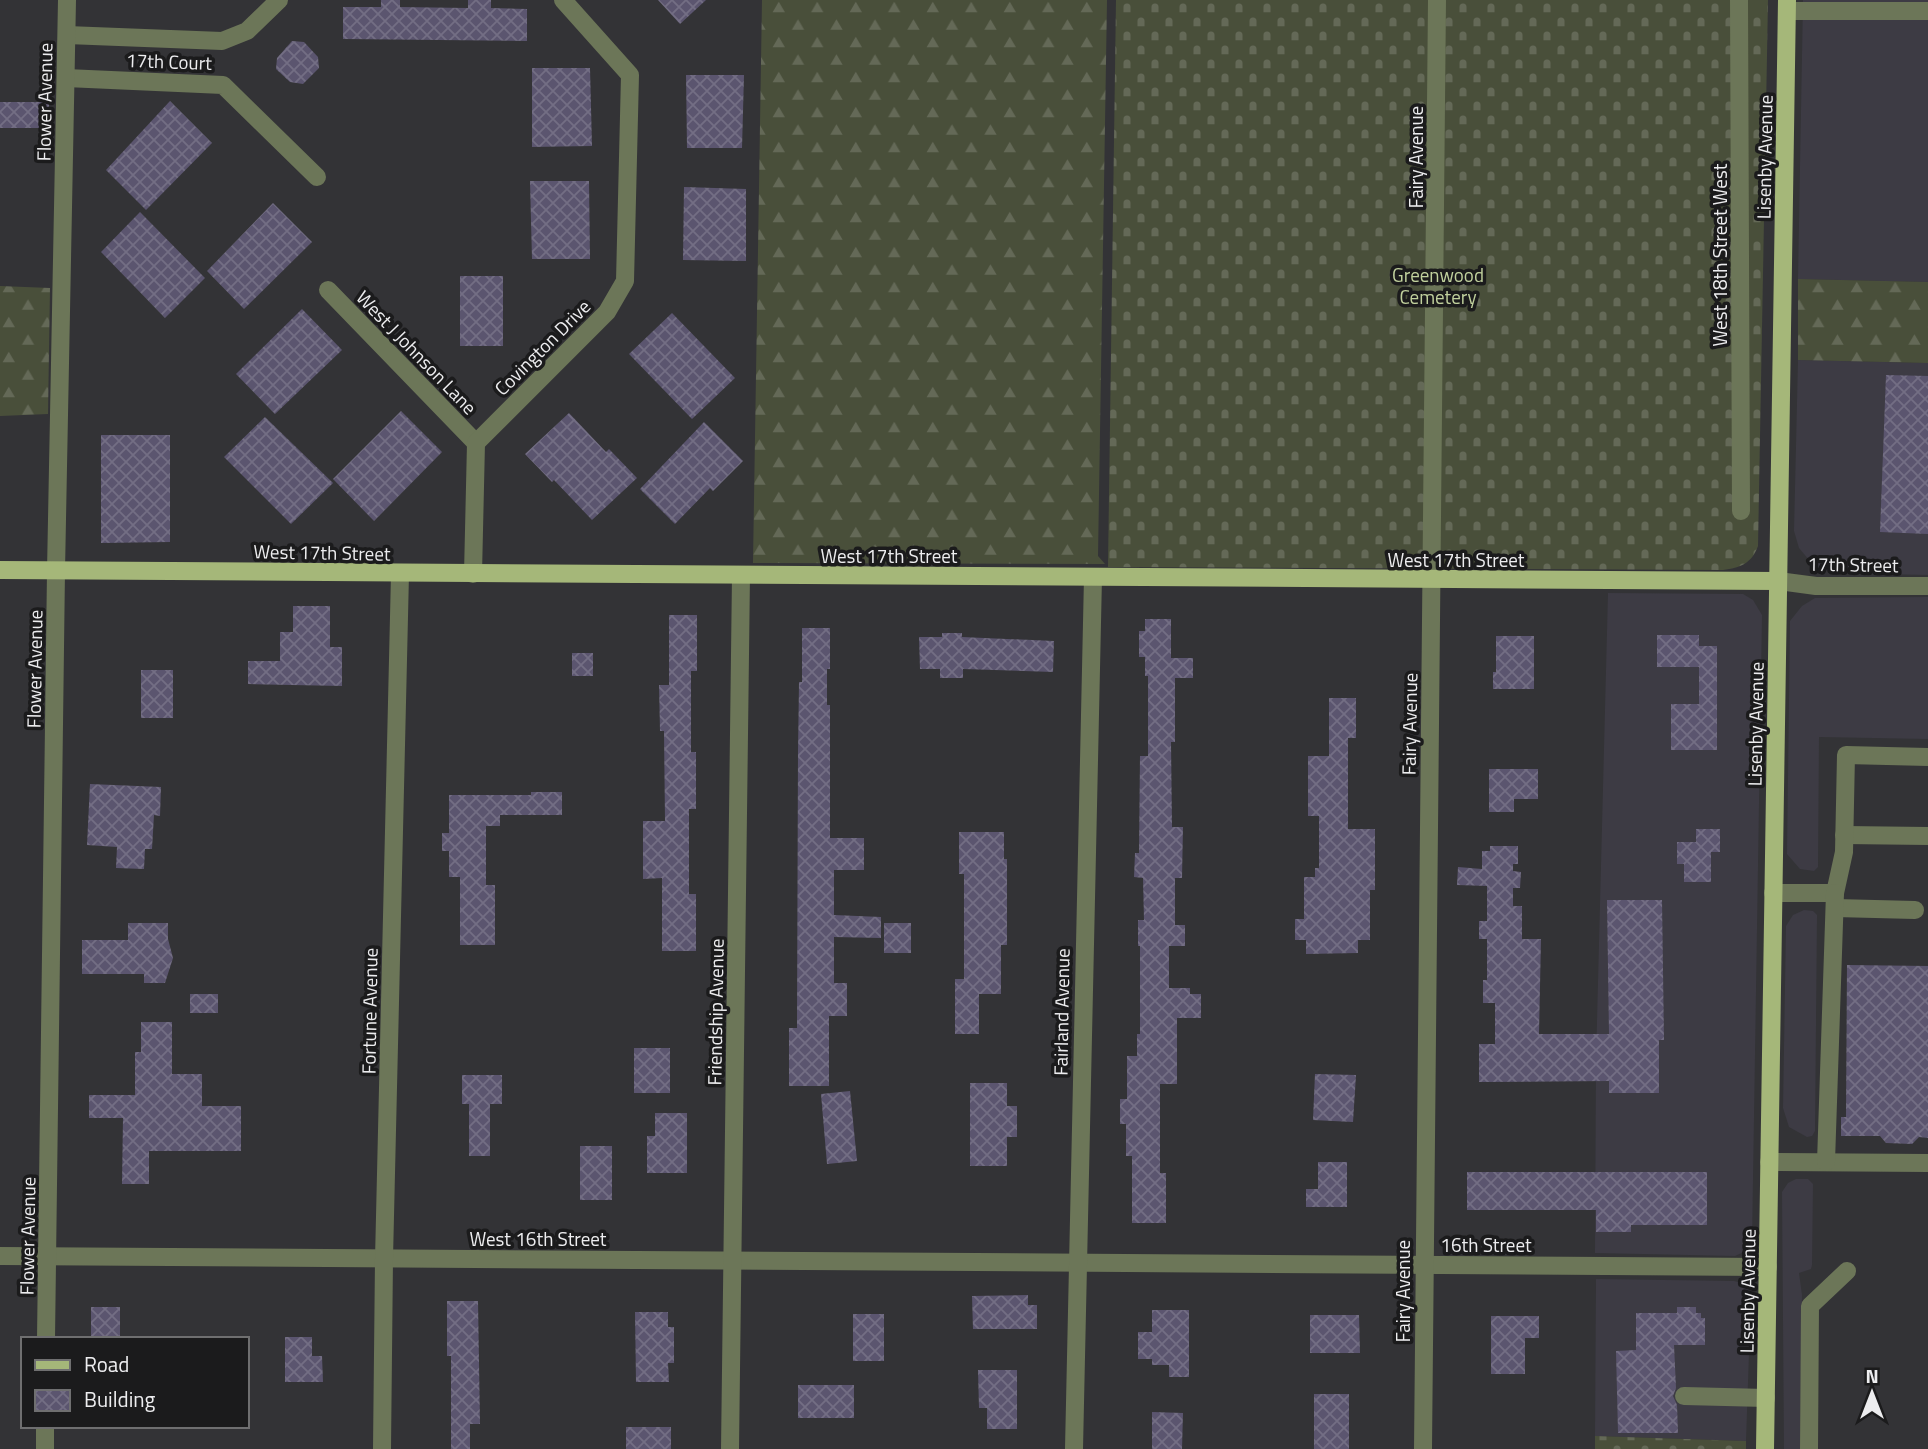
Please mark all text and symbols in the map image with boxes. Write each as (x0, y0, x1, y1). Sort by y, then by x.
street label: Flower Avenue (28, 43, 60, 161)
street label: 17th Court (126, 45, 213, 77)
street label: Lisenby Avenue (1748, 94, 1780, 220)
street label: Fairy Avenue (1401, 106, 1430, 208)
street label: West 18th Street West (1705, 163, 1734, 346)
park label: Greenwood Cemetery (1392, 260, 1484, 311)
street label: West J Johnson Lane (350, 283, 484, 421)
street label: Covington Drive (487, 292, 597, 402)
street label: West 17th Street (253, 536, 391, 568)
street label: West 17th Street (820, 541, 958, 570)
street label: West 17th Street (1387, 545, 1525, 574)
street label: 17th Street (1807, 549, 1899, 579)
street label: Flower Avenue (18, 610, 50, 728)
street label: Lisenby Avenue (1739, 661, 1771, 787)
street label: Fairy Avenue (1394, 673, 1424, 775)
street label: Friendship Avenue (699, 938, 731, 1086)
street label: Fortune Avenue (353, 948, 385, 1074)
street label: Fairland Avenue (1045, 948, 1077, 1076)
street label: Flower Avenue (11, 1177, 43, 1295)
street label: West 16th Street (469, 1224, 607, 1253)
street label: Lisenby Avenue (1731, 1228, 1763, 1354)
street label: 16th Street (1440, 1230, 1532, 1259)
street label: Fairy Avenue (1388, 1240, 1417, 1342)
legend (21, 1337, 248, 1428)
text: Road (84, 1348, 129, 1380)
north arrow (1837, 1358, 1907, 1428)
text: N (1865, 1361, 1879, 1390)
text: Building (84, 1383, 156, 1415)

